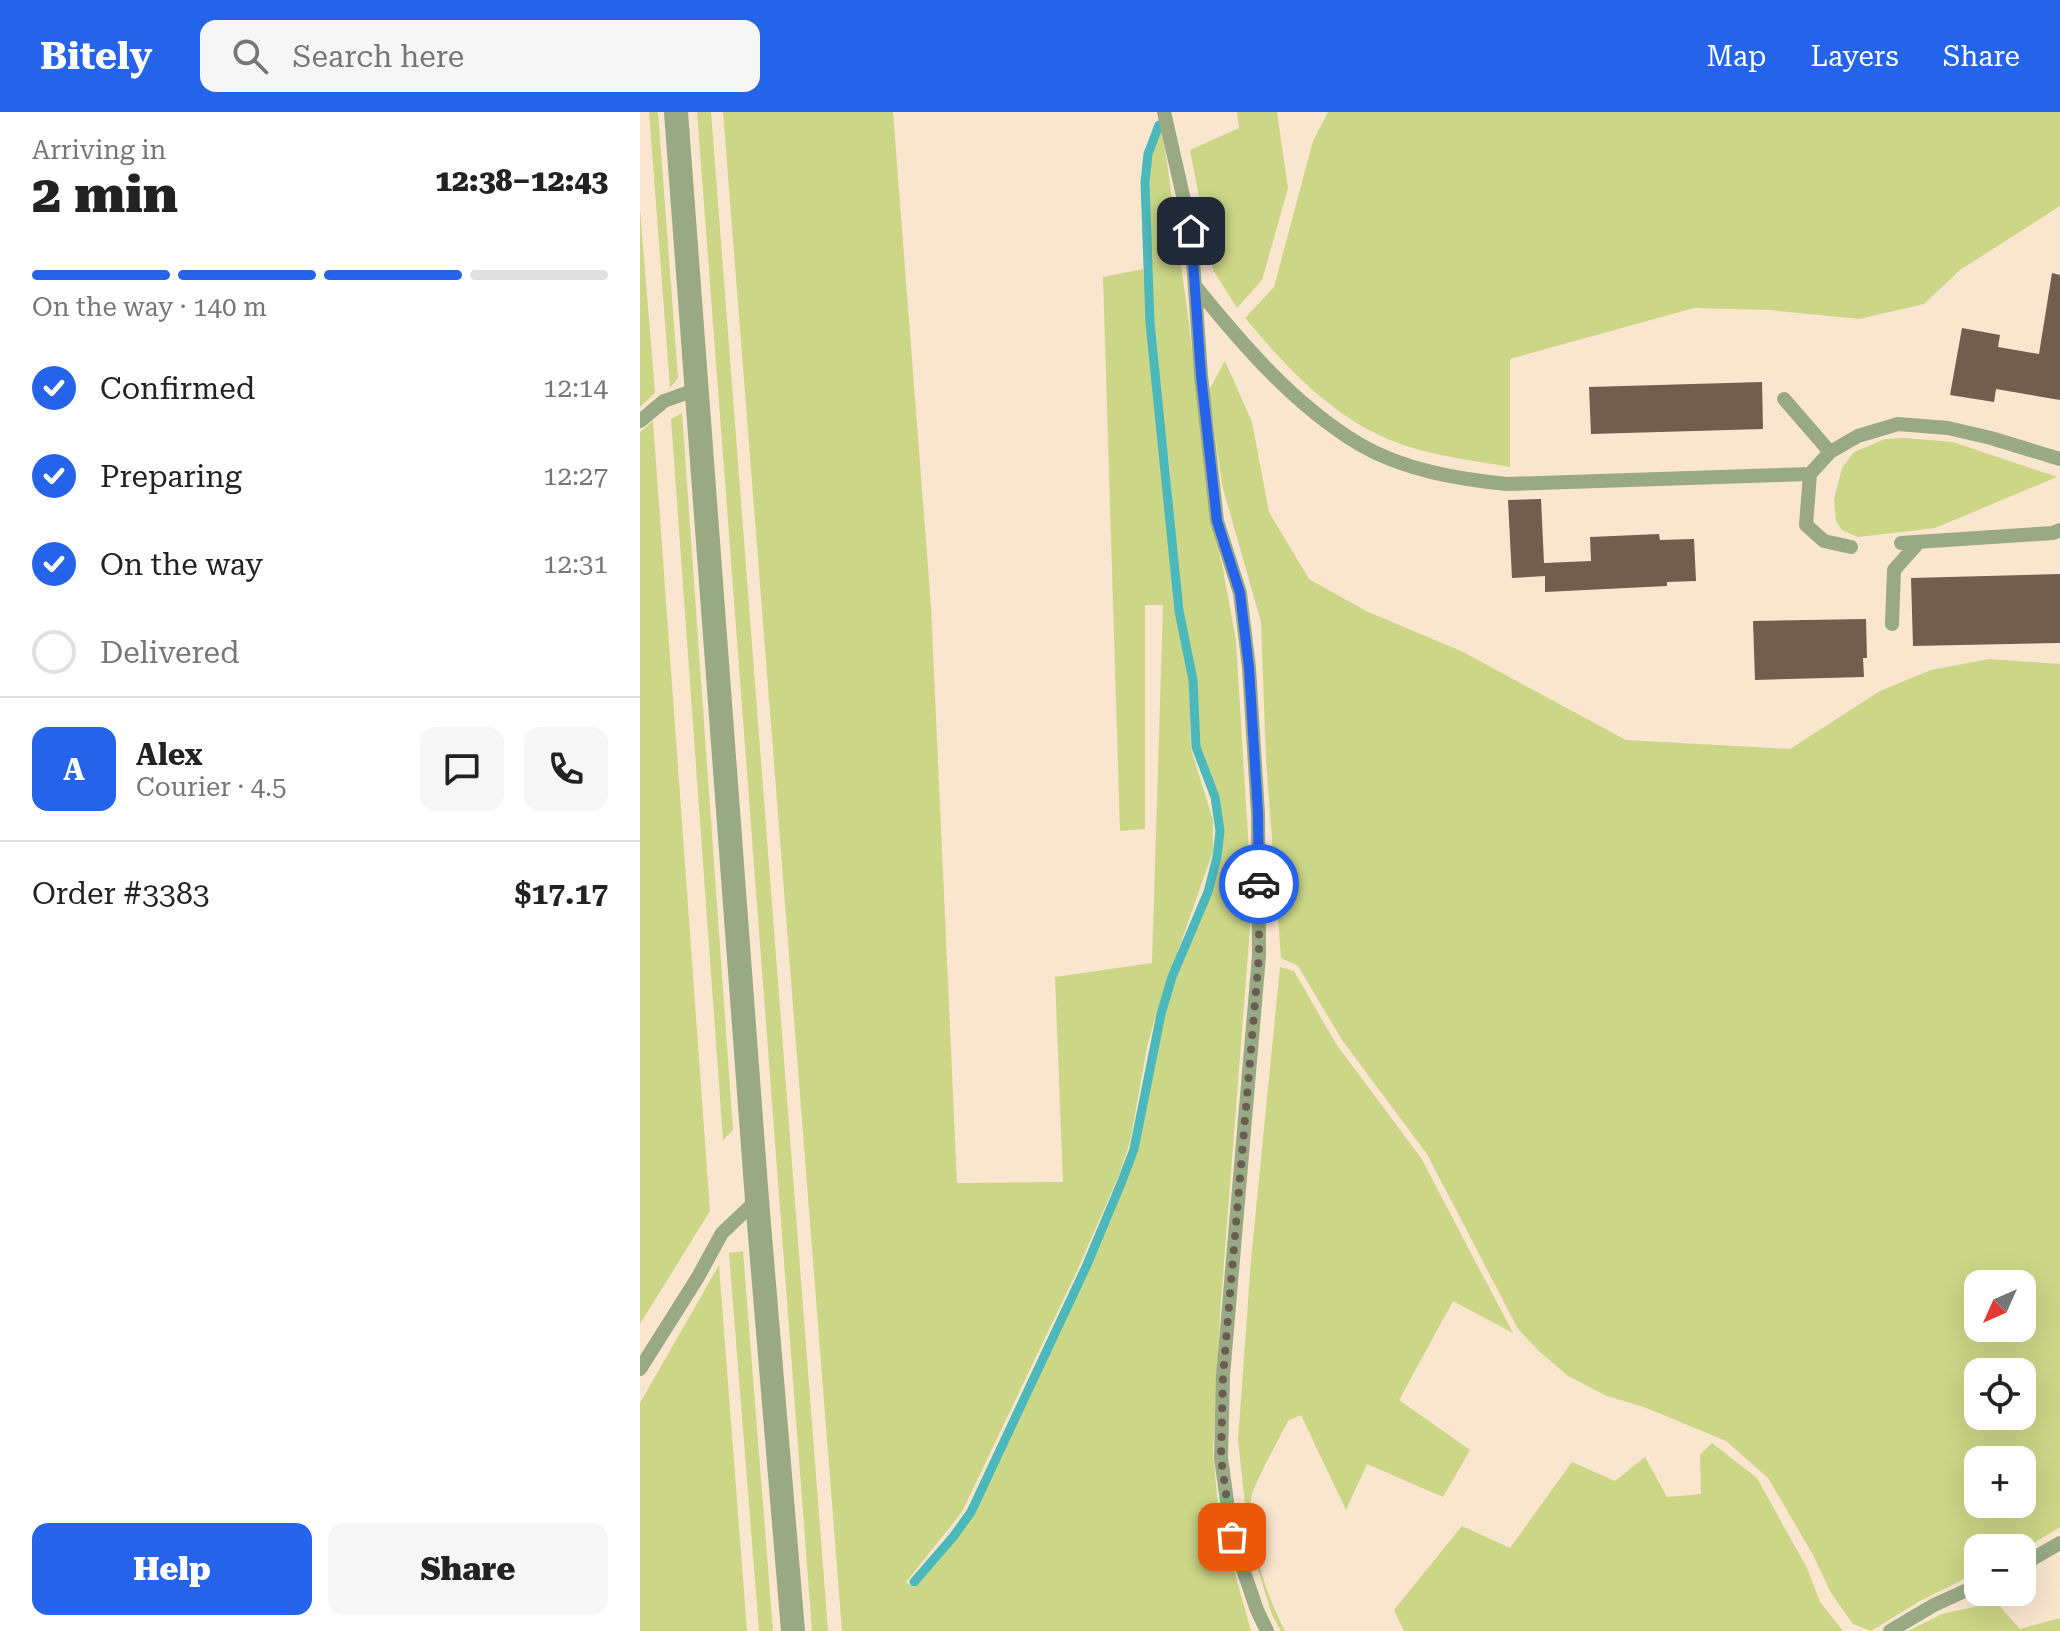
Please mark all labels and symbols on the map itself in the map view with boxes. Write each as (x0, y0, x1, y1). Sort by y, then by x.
pin (1157, 197, 1225, 265)
courier (1219, 844, 1299, 924)
north arrow (1964, 1270, 2036, 1342)
pin (1198, 1503, 1266, 1571)

